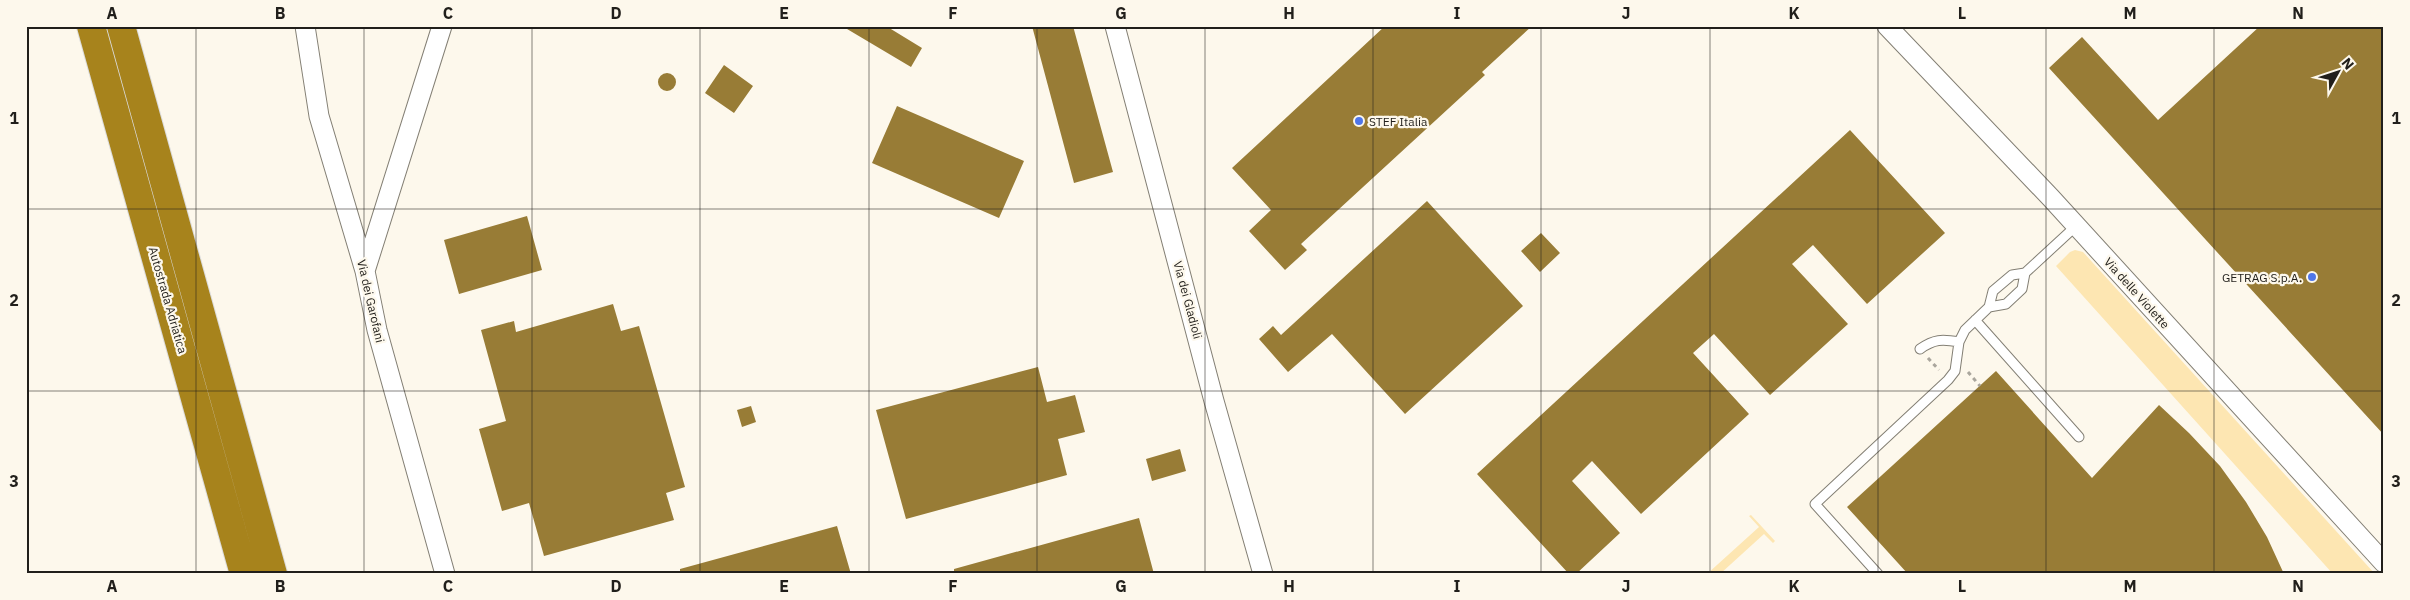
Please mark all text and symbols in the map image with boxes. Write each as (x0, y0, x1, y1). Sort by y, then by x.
text: A (107, 3, 118, 23)
text: B (275, 3, 286, 23)
text: C (443, 3, 453, 23)
text: D (610, 3, 622, 23)
text: E (779, 3, 789, 23)
text: F (948, 3, 958, 23)
text: G (1115, 3, 1127, 23)
text: H (1283, 3, 1295, 23)
text: I (1454, 3, 1461, 23)
text: J (1622, 3, 1630, 23)
text: K (1788, 3, 1800, 23)
text: L (1958, 3, 1966, 23)
text: M (2123, 3, 2137, 23)
text: N (2292, 3, 2304, 23)
north arrow (2312, 48, 2362, 98)
text: N (2338, 54, 2358, 73)
text: 1 (9, 108, 19, 128)
text: 1 (2391, 108, 2401, 128)
place label: STEF Italia (1369, 114, 1428, 129)
marker: STEF Italia (1353, 115, 1365, 127)
street label: Autostrada Adriatica (146, 245, 191, 356)
street label: Via delle Violette (2101, 254, 2173, 332)
street label: Via dei Garofani (354, 258, 388, 344)
street label: Via dei Gladioli (1170, 259, 1206, 341)
place label: GETRAG S.p.A. (2222, 270, 2302, 285)
marker: GETRAG S.p.A. (2306, 271, 2318, 283)
text: 2 (9, 290, 19, 310)
text: 2 (2391, 290, 2401, 310)
text: 3 (9, 471, 19, 491)
text: 3 (2391, 471, 2401, 491)
text: A (107, 576, 118, 596)
text: B (275, 576, 286, 596)
text: C (443, 576, 453, 596)
text: D (610, 576, 622, 596)
text: E (779, 576, 789, 596)
text: F (948, 576, 958, 596)
text: G (1115, 576, 1127, 596)
text: H (1283, 576, 1295, 596)
text: I (1454, 576, 1461, 596)
text: J (1622, 576, 1630, 596)
text: K (1788, 576, 1800, 596)
text: L (1958, 576, 1966, 596)
text: M (2123, 576, 2137, 596)
text: N (2292, 576, 2304, 596)

